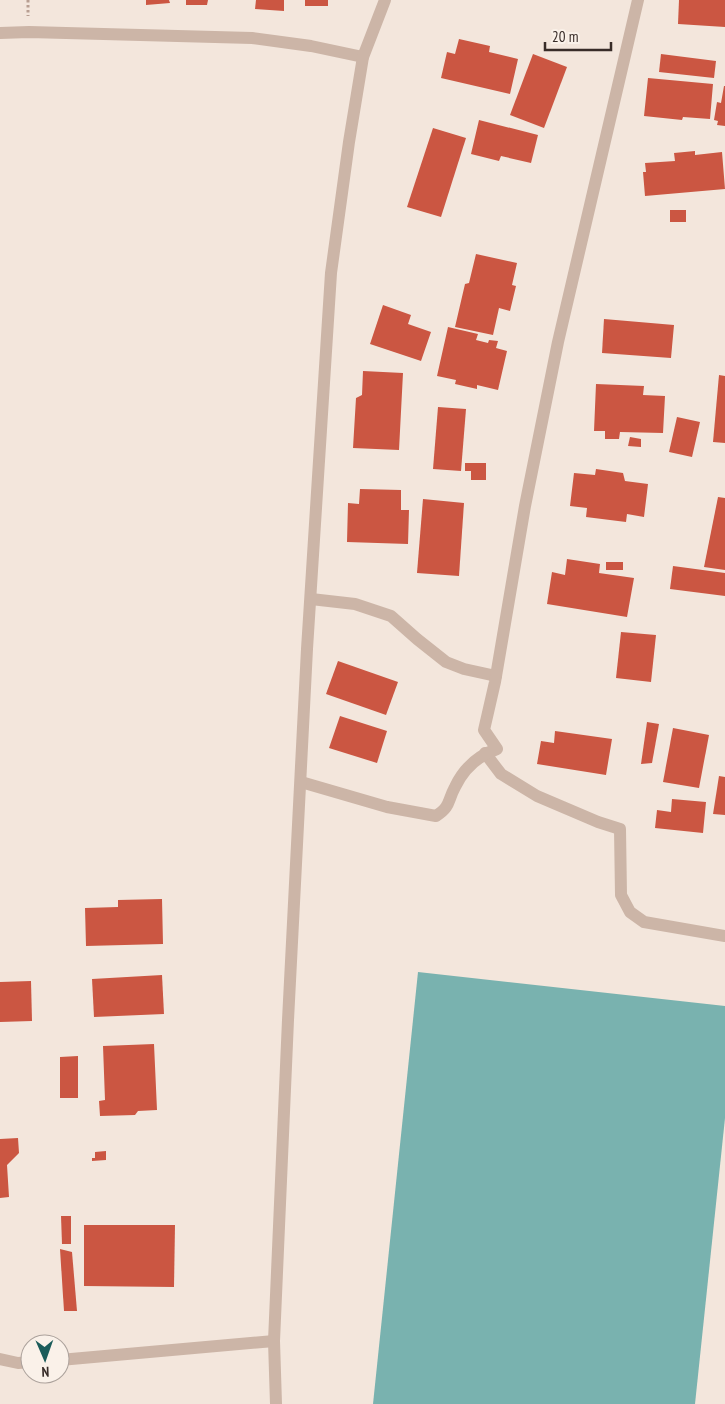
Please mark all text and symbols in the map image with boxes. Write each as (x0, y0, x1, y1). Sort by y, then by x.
scale bar (545, 20, 611, 52)
text: 20 m (552, 27, 578, 46)
north arrow (20, 1334, 70, 1384)
text: N (41, 1363, 50, 1381)

